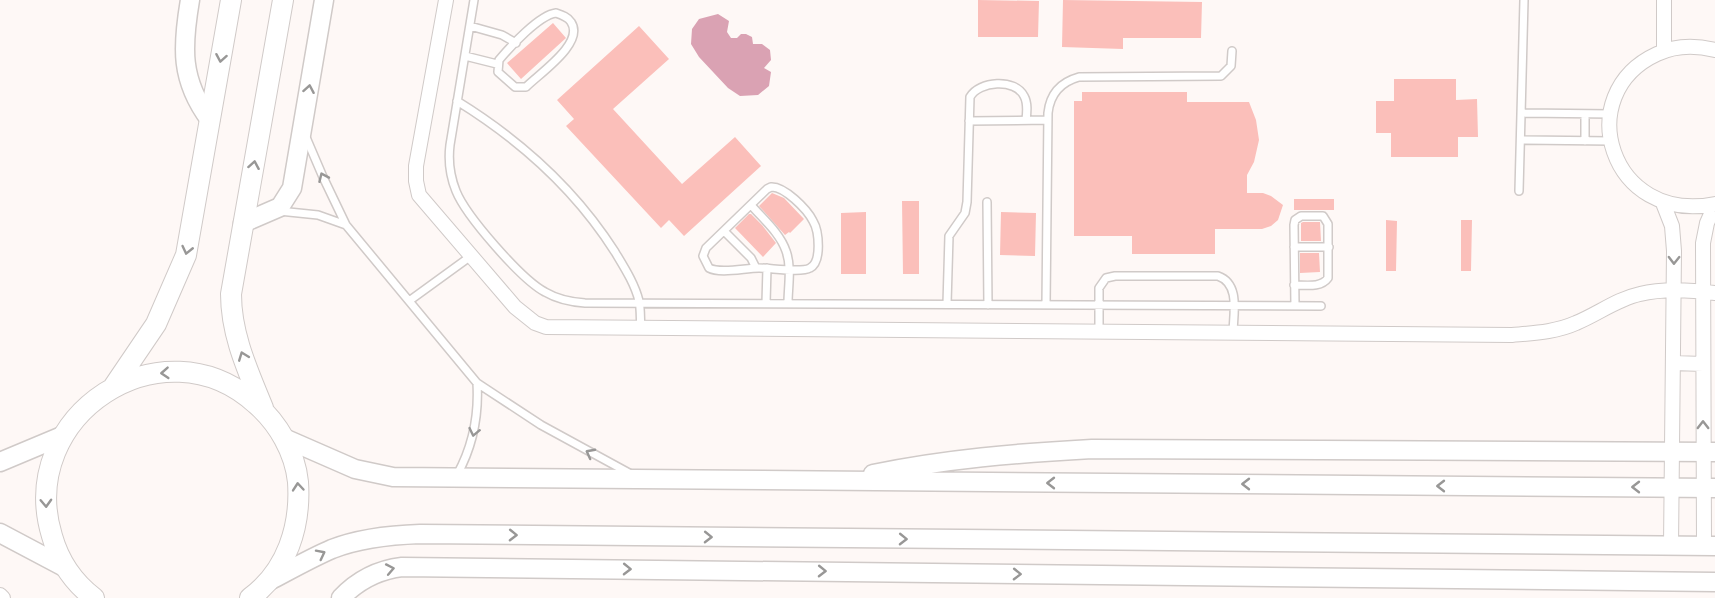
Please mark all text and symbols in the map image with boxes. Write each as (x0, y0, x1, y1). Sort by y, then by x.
one-way arrow (215, 52, 228, 62)
one-way arrow (303, 85, 315, 94)
one-way arrow (247, 160, 259, 169)
one-way arrow (318, 172, 330, 183)
one-way arrow (181, 244, 194, 254)
one-way arrow (1668, 255, 1680, 264)
one-way arrow (238, 351, 250, 362)
one-way arrow (160, 367, 169, 380)
one-way arrow (1697, 420, 1709, 429)
one-way arrow (468, 427, 481, 437)
one-way arrow (585, 449, 596, 460)
one-way arrow (1046, 477, 1055, 489)
one-way arrow (1241, 478, 1250, 491)
one-way arrow (1436, 480, 1445, 492)
one-way arrow (1631, 481, 1640, 493)
one-way arrow (292, 483, 305, 492)
one-way arrow (40, 498, 53, 507)
one-way arrow (509, 529, 518, 541)
one-way arrow (704, 531, 713, 543)
one-way arrow (899, 532, 908, 545)
one-way arrow (315, 550, 326, 562)
one-way arrow (385, 563, 395, 576)
one-way arrow (623, 563, 632, 575)
one-way arrow (818, 565, 827, 577)
one-way arrow (1012, 568, 1021, 580)

